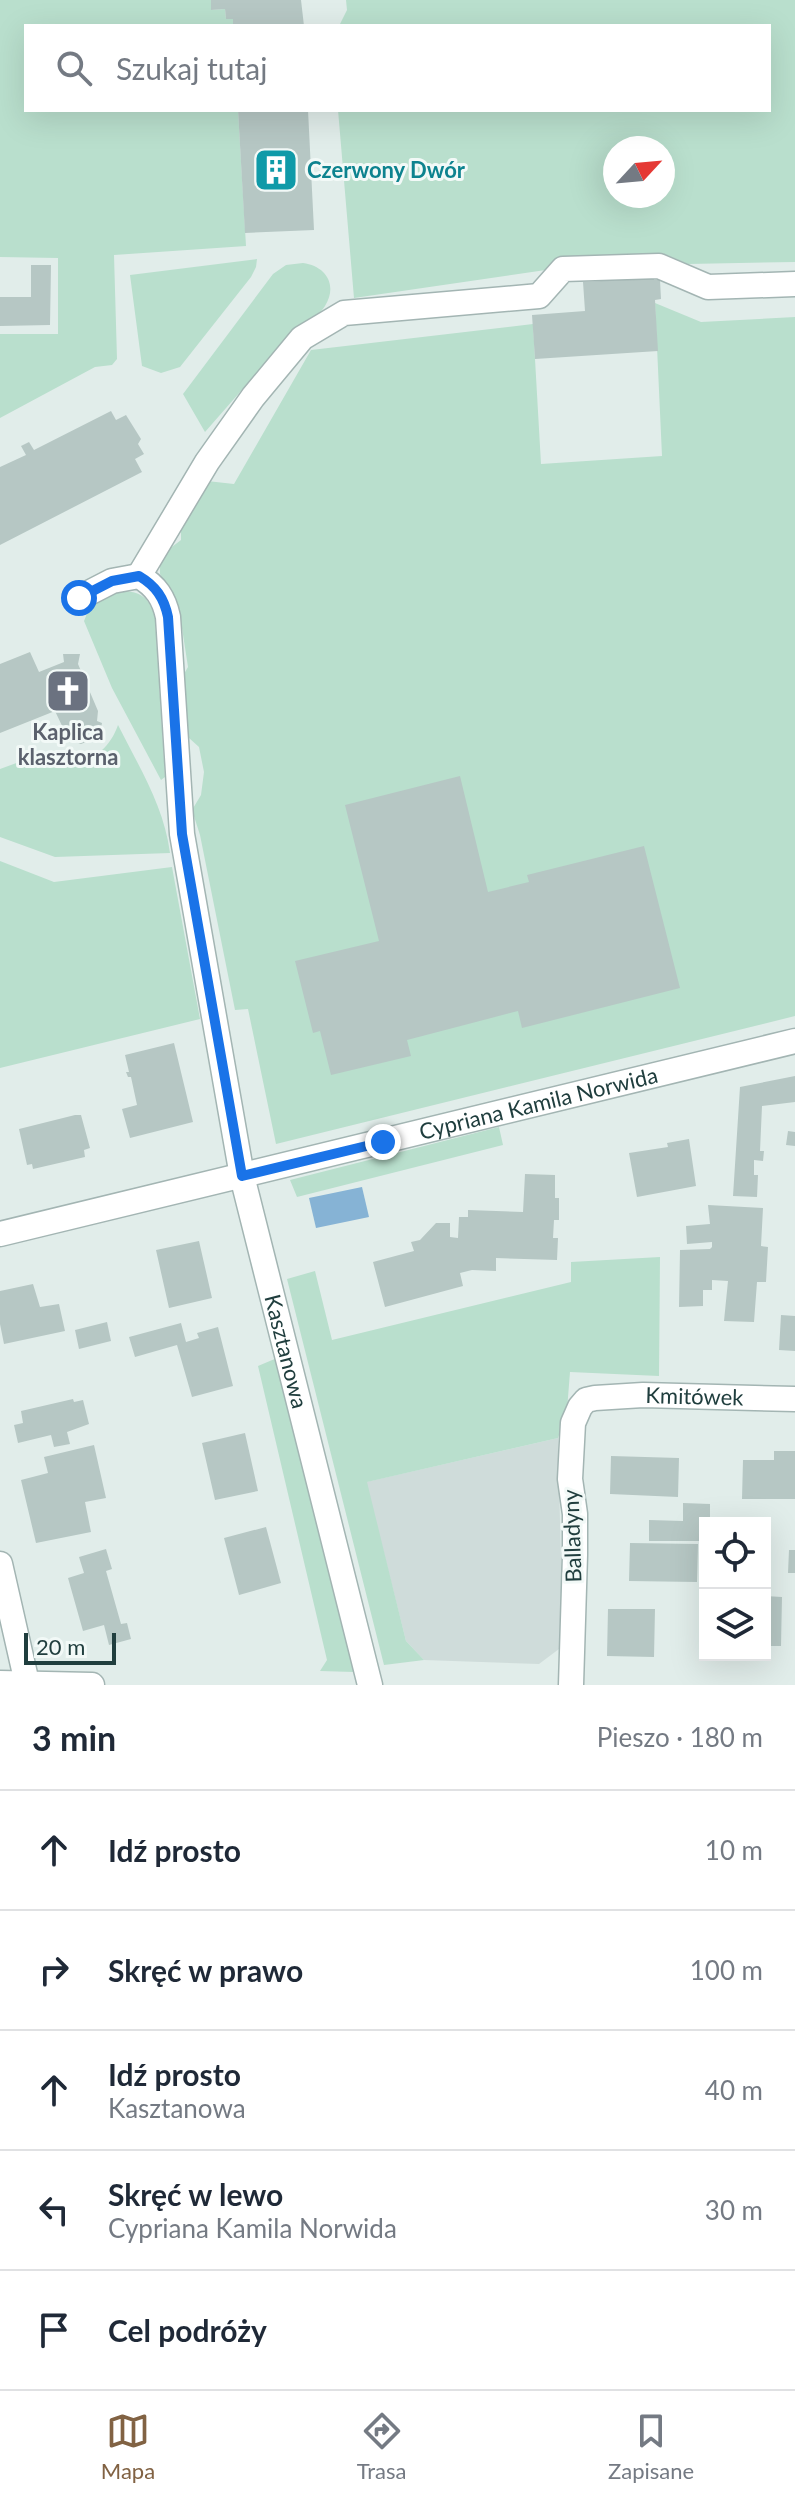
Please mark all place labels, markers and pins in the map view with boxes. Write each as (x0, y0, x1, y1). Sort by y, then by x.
building icon: Czerwony Dwór (252, 146, 300, 194)
place label: Czerwony Dwór (307, 156, 466, 183)
church icon: Kaplica klasztorna (44, 667, 92, 715)
place label: Kaplica klasztorna (18, 718, 118, 770)

